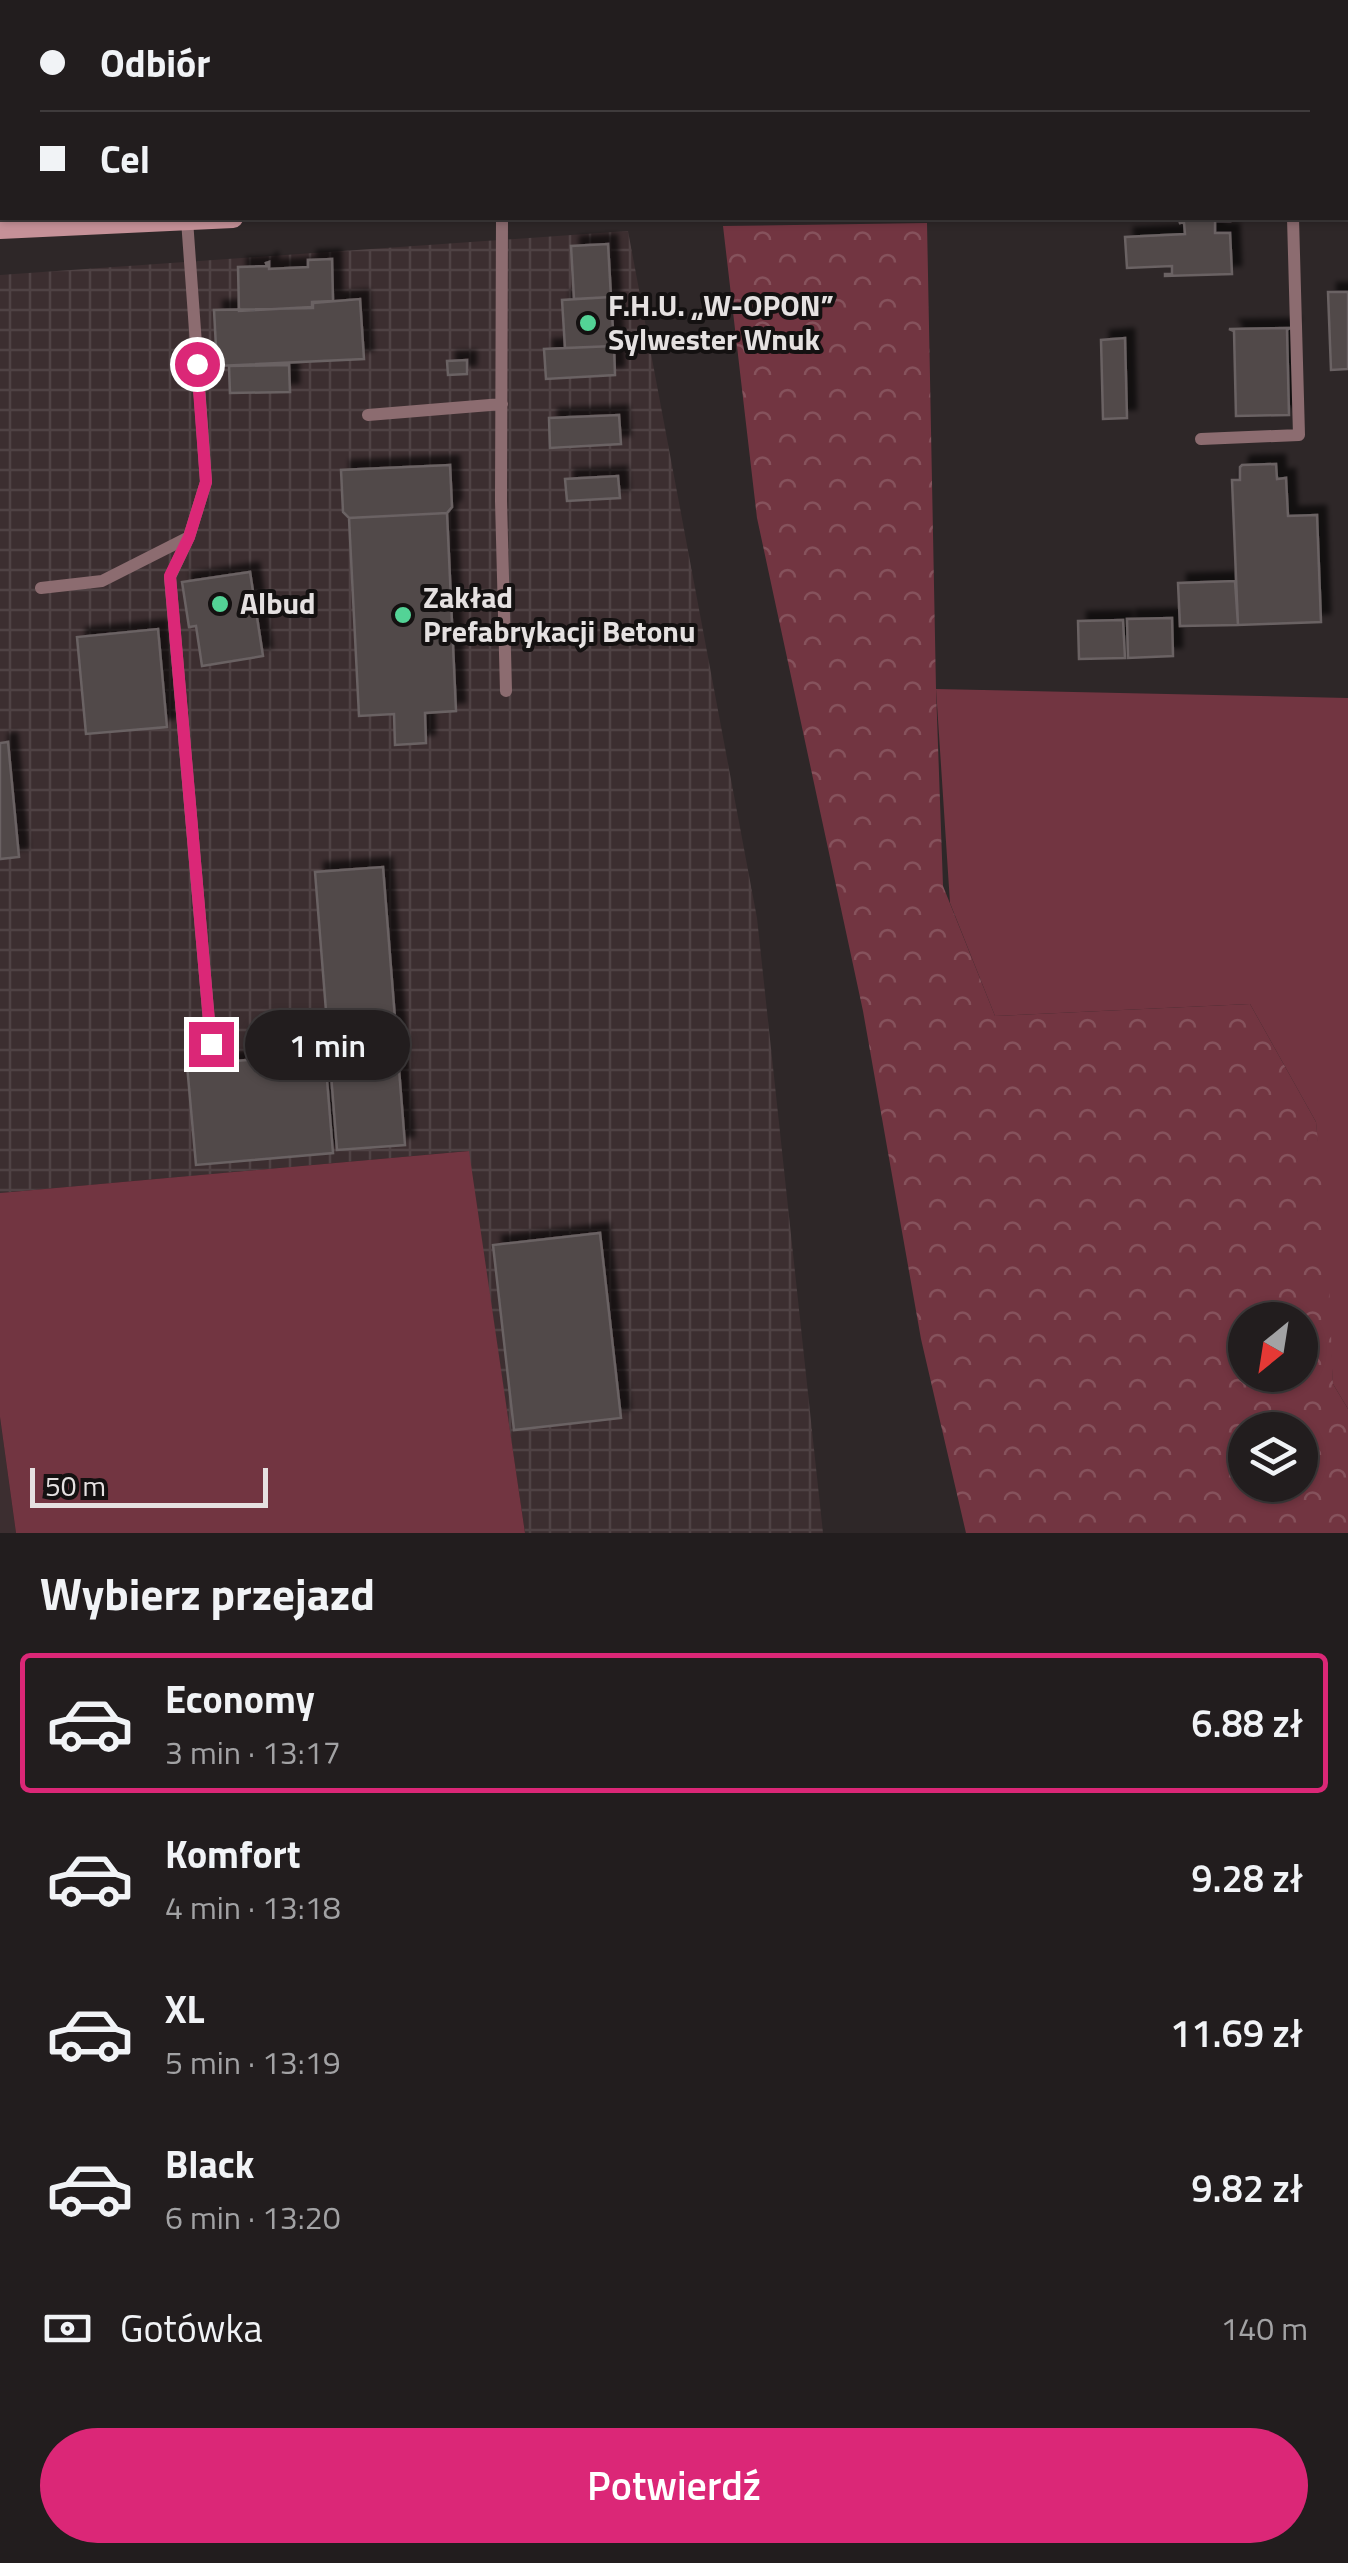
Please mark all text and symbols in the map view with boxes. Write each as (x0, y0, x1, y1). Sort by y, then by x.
text: Odbiór (100, 34, 210, 92)
text: Cel (100, 130, 150, 188)
place label: F.H.U. „W-OPON” Sylwester Wnuk (608, 282, 834, 362)
marker: F.H.U. „W-OPON” Sylwester Wnuk (577, 312, 599, 334)
route start (175, 342, 220, 387)
place label: Zakład Prefabrykacji Betonu (423, 574, 696, 654)
place label: Albud (240, 580, 316, 626)
marker: Albud (209, 593, 231, 615)
marker: Zakład Prefabrykacji Betonu (392, 604, 414, 626)
callout: 1 min (246, 1009, 411, 1079)
text: 1 min (289, 1021, 366, 1069)
route end (189, 1022, 234, 1067)
north arrow (1228, 1302, 1318, 1392)
map controls (1228, 1302, 1318, 1502)
button: layers (1228, 1412, 1318, 1502)
scale bar (30, 1463, 268, 1508)
text: 50 m (45, 1464, 106, 1507)
text: Wybierz przejazd (40, 1559, 375, 1627)
text: Economy (165, 1670, 315, 1728)
icon: car (45, 1678, 135, 1768)
text: 6.88 zł (1191, 1694, 1303, 1752)
text: 3 min · 13:17 (165, 1728, 341, 1776)
text: Komfort (165, 1825, 301, 1883)
icon: car (45, 1833, 135, 1923)
text: 9.28 zł (1191, 1849, 1303, 1907)
text: 4 min · 13:18 (165, 1883, 341, 1931)
text: XL (165, 1980, 205, 2038)
icon: car (45, 1988, 135, 2078)
text: 11.69 zł (1170, 2004, 1303, 2062)
text: 5 min · 13:19 (165, 2038, 341, 2086)
text: Black (165, 2135, 254, 2193)
icon: car (45, 2143, 135, 2233)
text: 9.82 zł (1191, 2159, 1303, 2217)
text: 6 min · 13:20 (165, 2193, 341, 2241)
text: Gotówka (120, 2299, 263, 2357)
icon: cash (40, 2301, 95, 2356)
text: 140 m (1220, 2304, 1308, 2352)
button: Potwierdź (40, 2428, 1308, 2543)

